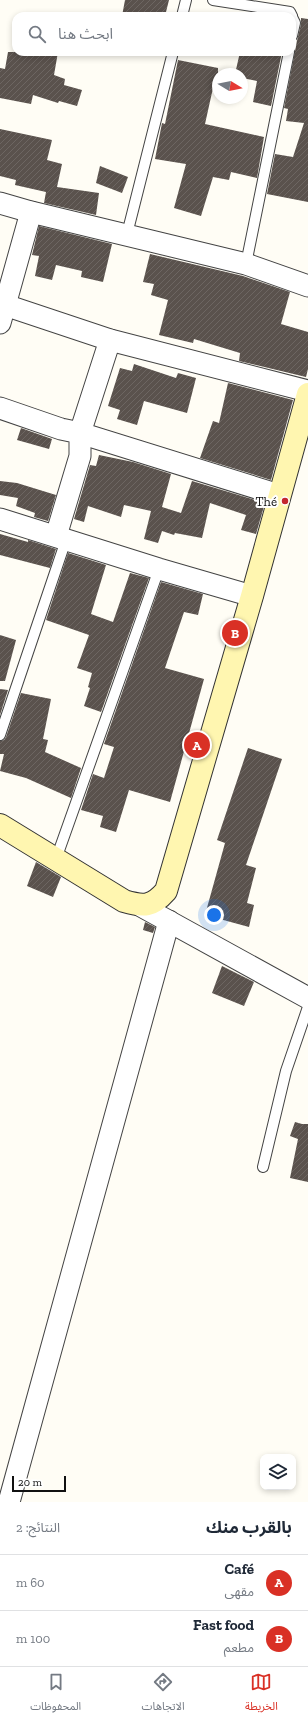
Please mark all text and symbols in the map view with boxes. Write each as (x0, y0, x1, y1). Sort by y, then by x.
search box (12, 12, 296, 56)
icon: search (26, 23, 48, 45)
text: ابحث هنا (58, 25, 113, 43)
north arrow (212, 68, 248, 104)
place label: Thé (256, 494, 277, 509)
marker: Thé (280, 496, 290, 506)
pin: B (222, 618, 248, 648)
pin: A (184, 730, 210, 760)
your location (204, 905, 224, 925)
map controls (260, 1454, 296, 1490)
button: layers (260, 1454, 296, 1490)
scale bar (12, 1474, 66, 1493)
text: 20 m (18, 1476, 42, 1489)
text: بالقرب منك (206, 1517, 292, 1537)
text: النتائج: 2 (16, 1520, 60, 1535)
text: Café (224, 1560, 254, 1578)
text: 60 m (16, 1575, 45, 1590)
text: A (275, 1575, 283, 1590)
text: مقهى (225, 1584, 254, 1599)
text: Fast food (193, 1616, 254, 1634)
text: 100 m (16, 1631, 50, 1646)
text: B (275, 1631, 283, 1646)
text: مطعم (224, 1640, 254, 1655)
tab: المحفوظات (30, 1671, 81, 1718)
tab: الاتجاهات (142, 1671, 185, 1718)
tab: الخريطة (245, 1671, 278, 1718)

